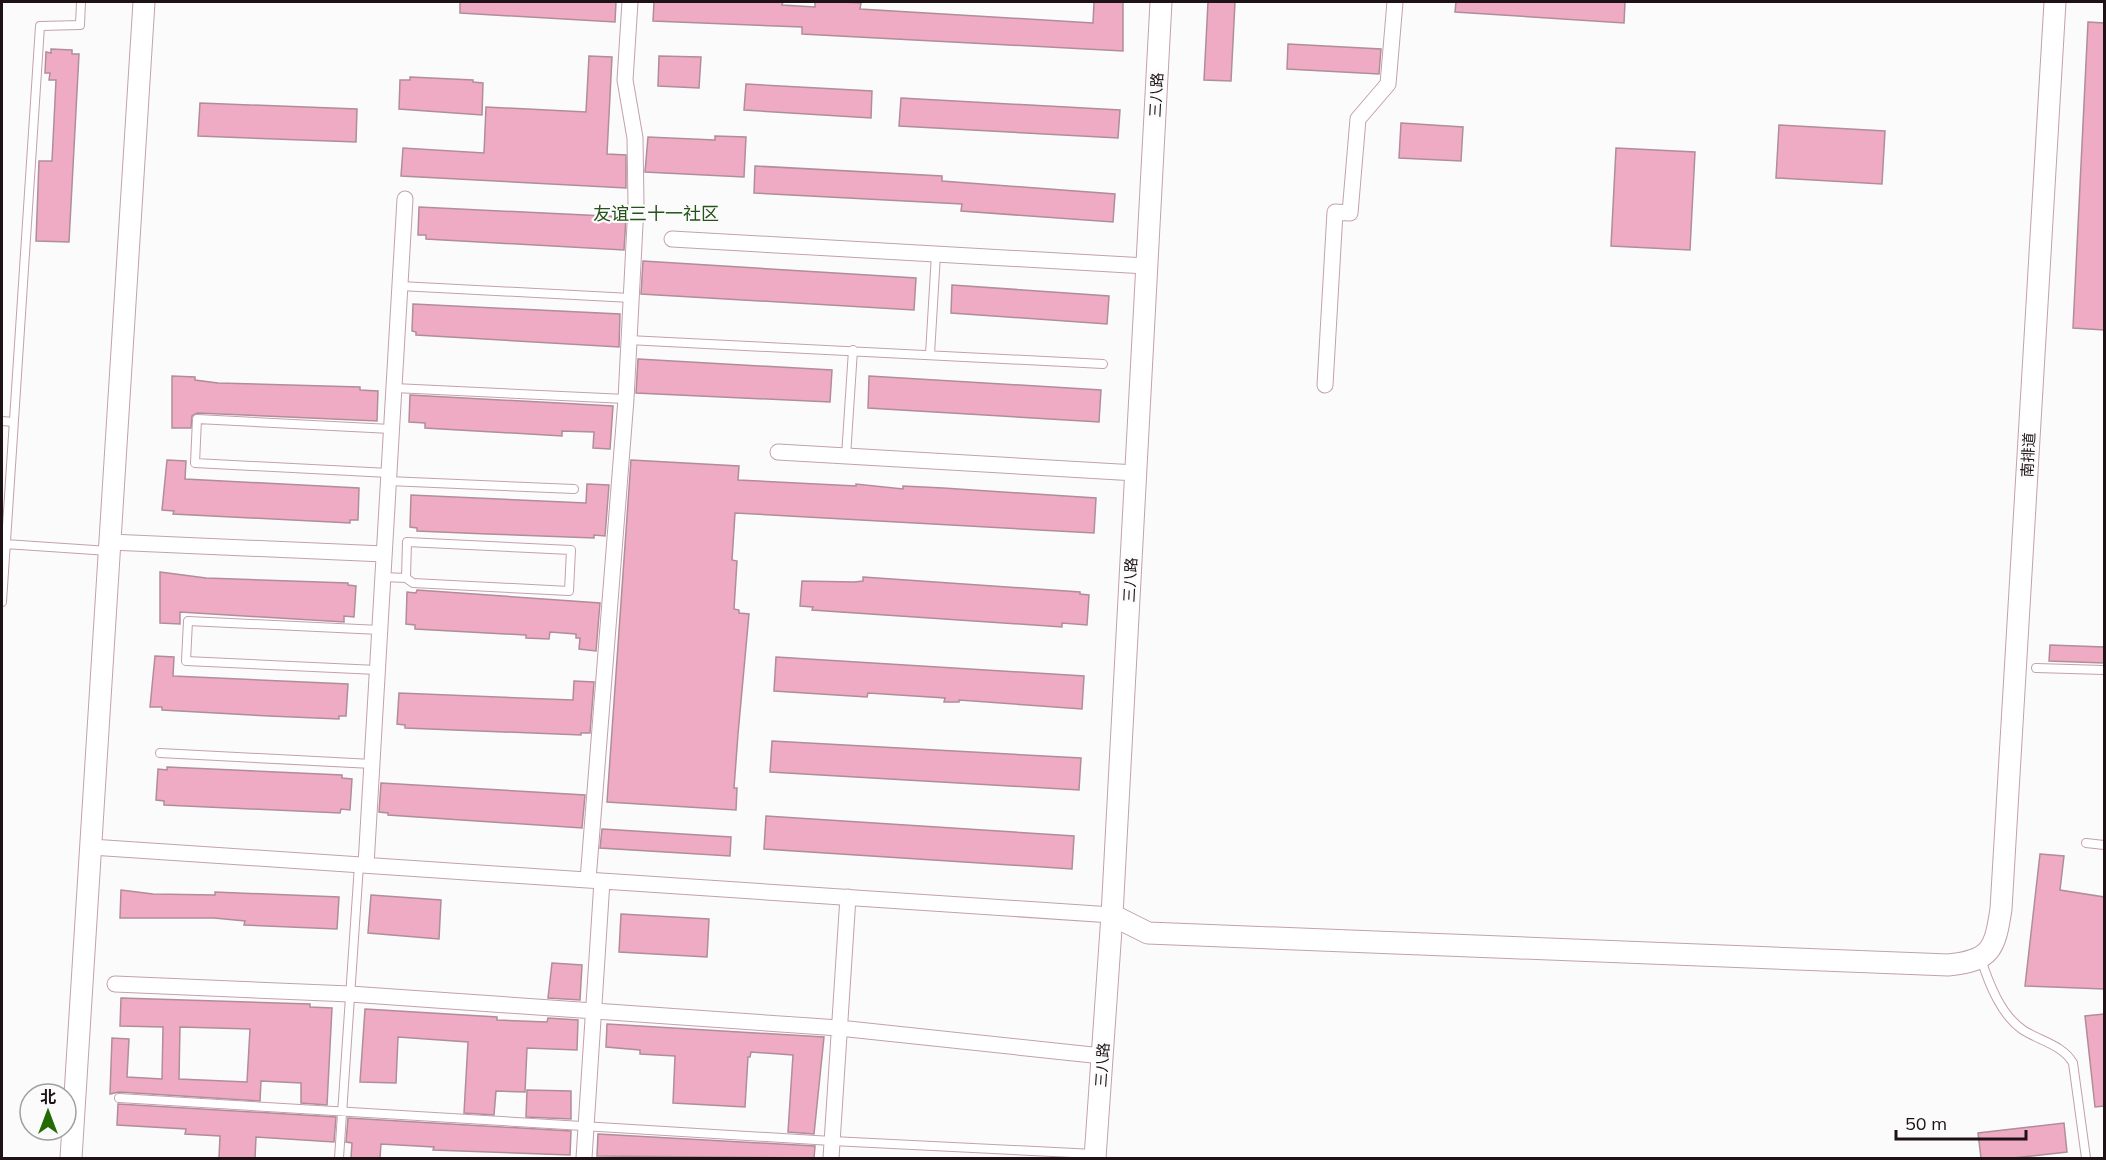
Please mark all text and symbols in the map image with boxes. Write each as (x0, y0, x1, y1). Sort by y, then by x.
street label: 三八路 (1145, 72, 1167, 118)
district label: 友谊三十一社区 (593, 202, 719, 225)
street label: 南排道 (2017, 432, 2039, 478)
street label: 三八路 (1119, 557, 1141, 603)
street label: 三八路 (1091, 1042, 1113, 1088)
north arrow (18, 1082, 78, 1142)
text: 北 (40, 1087, 56, 1107)
scale bar (1896, 1103, 2026, 1141)
text: 50 m (1905, 1112, 1947, 1135)

